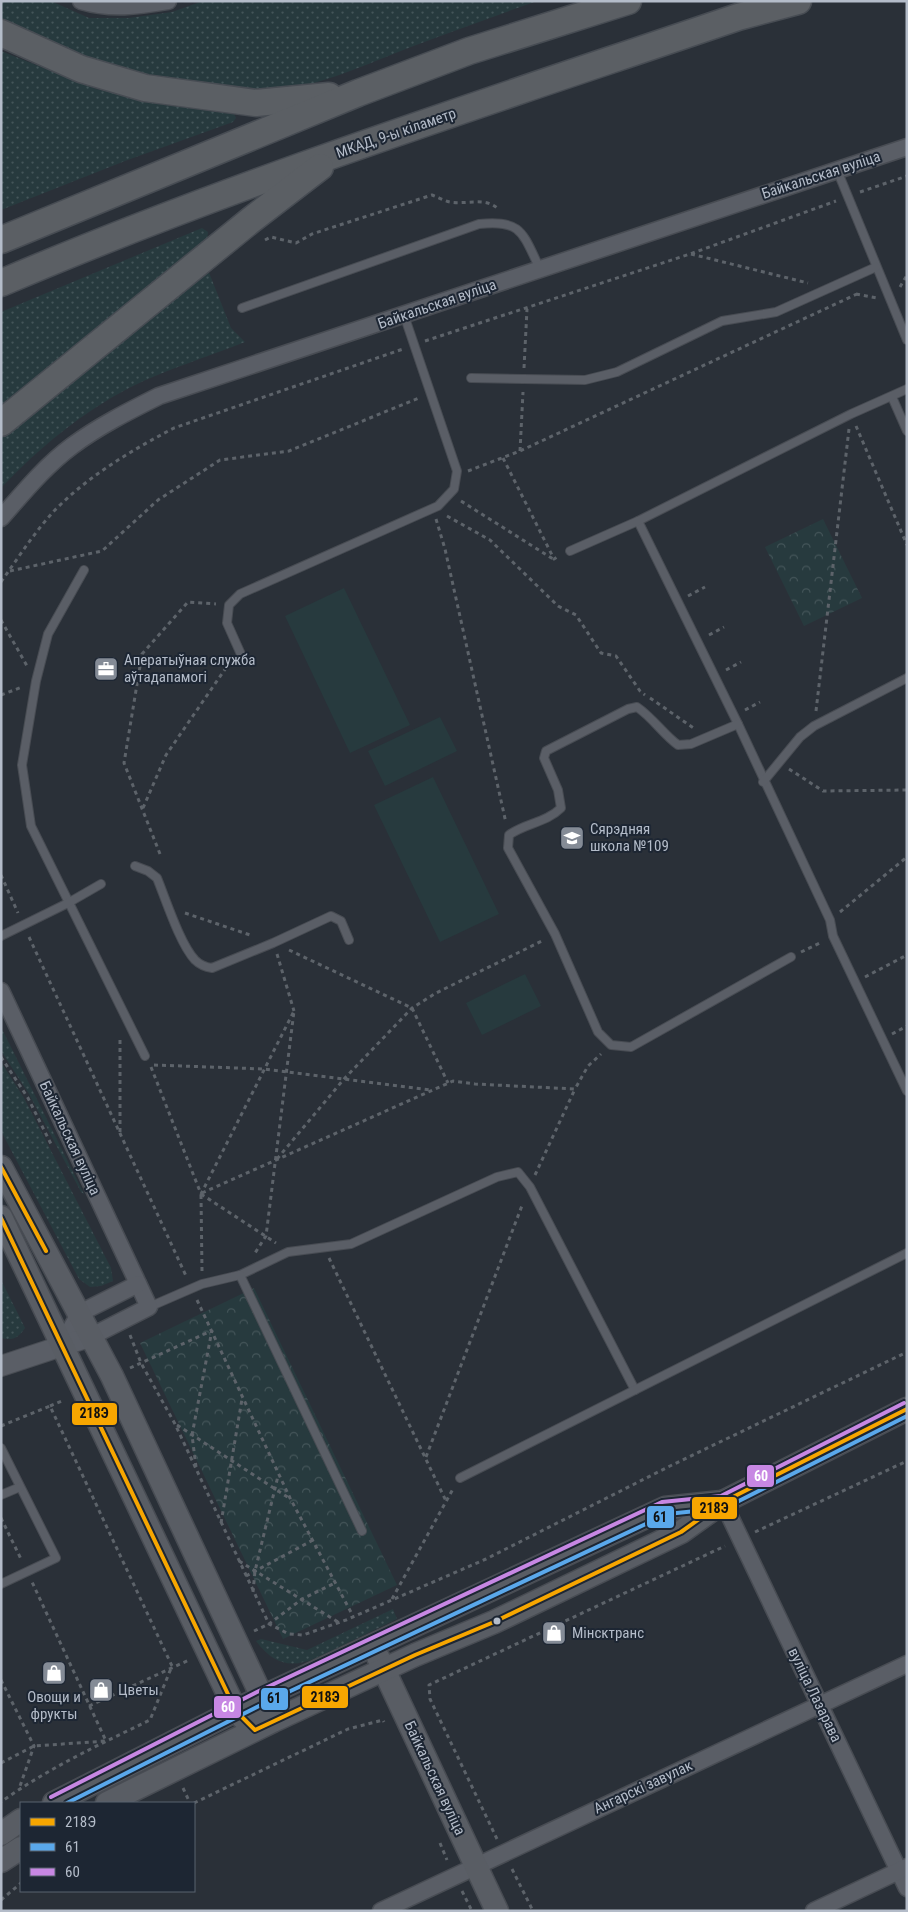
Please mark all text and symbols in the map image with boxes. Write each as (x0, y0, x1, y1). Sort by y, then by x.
street label: МКАД, 9-ы кіламетр (334, 104, 458, 162)
street label: Байкальская вуліца (759, 147, 883, 203)
street label: Байкальская вуліца (376, 275, 498, 333)
place label: Аператыўная служба аўтадапамогі (124, 651, 255, 686)
office icon: Аператыўная служба аўтадапамогі (93, 656, 119, 682)
place label: Сярэдняя школа №109 (590, 820, 669, 855)
school or university icon: Сярэдняя школа №109 (559, 825, 585, 851)
street label: Байкальская вуліца (36, 1078, 104, 1198)
line badge: 218Э (71, 1402, 118, 1426)
text: 218Э (79, 1405, 109, 1421)
line badge: 60 (746, 1464, 775, 1488)
text: 60 (754, 1468, 768, 1484)
line badge: 218Э (691, 1496, 738, 1520)
text: 218Э (699, 1500, 729, 1516)
line badge: 61 (646, 1505, 675, 1529)
text: 61 (653, 1509, 667, 1525)
unlabelled marker (492, 1616, 502, 1626)
shop icon: Мінсктранс (541, 1620, 567, 1646)
place label: Мінсктранс (572, 1624, 644, 1642)
street label: вуліца Лазарава (784, 1645, 846, 1745)
shop icon: Овощи и фрукты (41, 1660, 67, 1686)
shop icon: Цветы (88, 1677, 114, 1703)
place label: Цветы (118, 1681, 159, 1699)
line badge: 218Э (301, 1685, 349, 1709)
line badge: 61 (260, 1687, 289, 1711)
place label: Овощи и фрукты (27, 1688, 81, 1723)
text: 218Э (310, 1689, 340, 1705)
text: 61 (267, 1690, 281, 1706)
line badge: 60 (213, 1695, 242, 1719)
text: 60 (221, 1699, 235, 1715)
street label: Байкальская вуліца (401, 1718, 469, 1838)
street label: Ангарскі завулак (591, 1756, 695, 1818)
legend (20, 1802, 195, 1892)
text: 218Э (65, 1813, 96, 1831)
text: 61 (65, 1838, 80, 1856)
text: 60 (65, 1863, 80, 1881)

